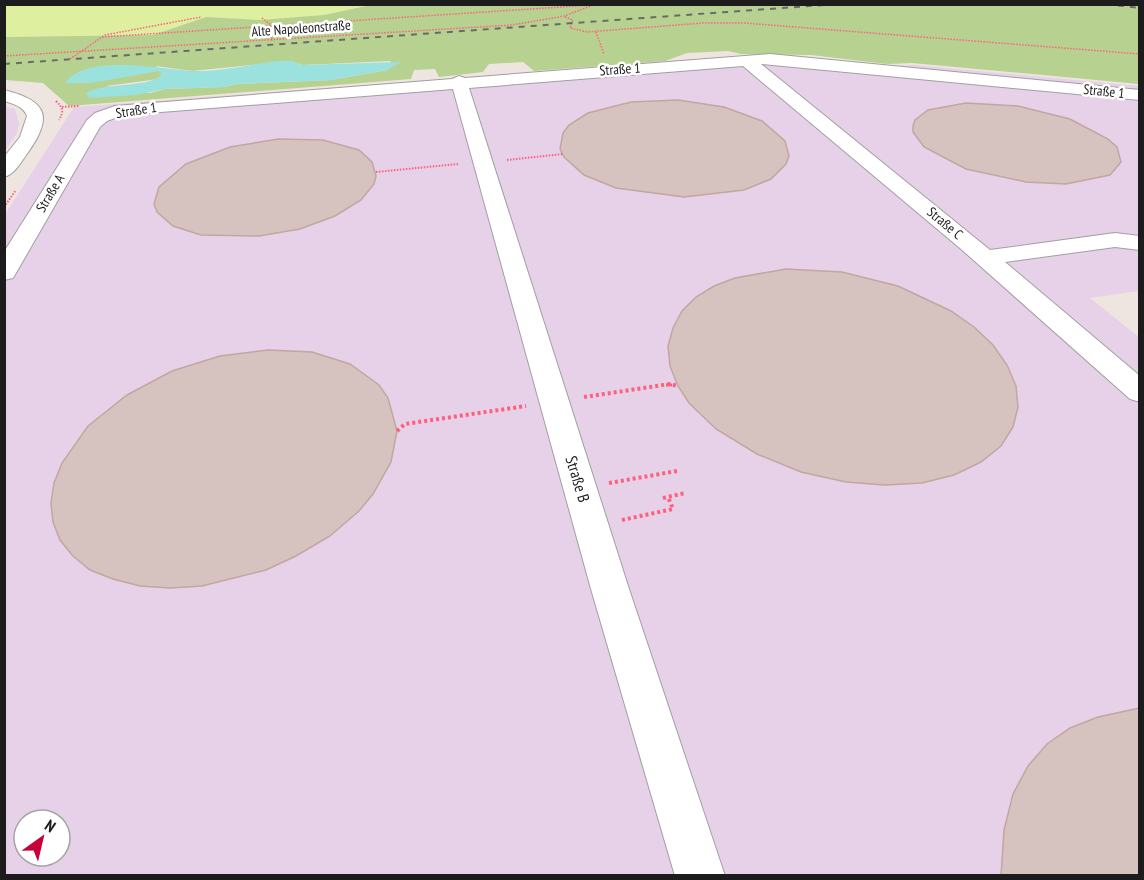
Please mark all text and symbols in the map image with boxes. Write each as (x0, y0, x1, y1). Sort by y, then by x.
street label: Alte Napoleonstraße (251, 16, 351, 40)
street label: Straße 1 (599, 59, 641, 79)
street label: Straße 1 (1083, 80, 1125, 102)
street label: Straße 1 (114, 98, 158, 122)
street label: Straße A (32, 170, 68, 215)
street label: Straße C (923, 203, 967, 244)
street label: Straße B (562, 453, 594, 505)
north arrow (12, 808, 72, 868)
text: N (41, 815, 60, 836)

